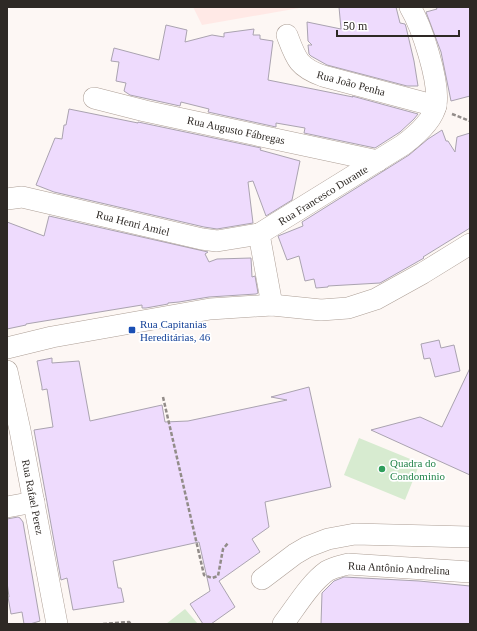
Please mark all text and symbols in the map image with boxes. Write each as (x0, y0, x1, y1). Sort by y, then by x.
scale bar (337, 12, 459, 38)
text: 50 m (343, 19, 368, 33)
street label: Rua João Penha (316, 68, 387, 98)
street label: Rua Augusto Fábregas (186, 114, 286, 146)
street label: Rua Francesco Durante (276, 162, 370, 227)
street label: Rua Henri Amiel (95, 208, 171, 238)
place label: Rua Capitanias Hereditárias, 46 (140, 318, 211, 343)
marker: Rua Capitanias Hereditárias, 46 (127, 325, 137, 335)
place label: Quadra do Condominio (390, 457, 446, 482)
street label: Rua Rafael Perez (20, 458, 46, 536)
marker: Quadra do Condominio (377, 464, 387, 474)
street label: Rua Antônio Andrelina (348, 559, 450, 577)

